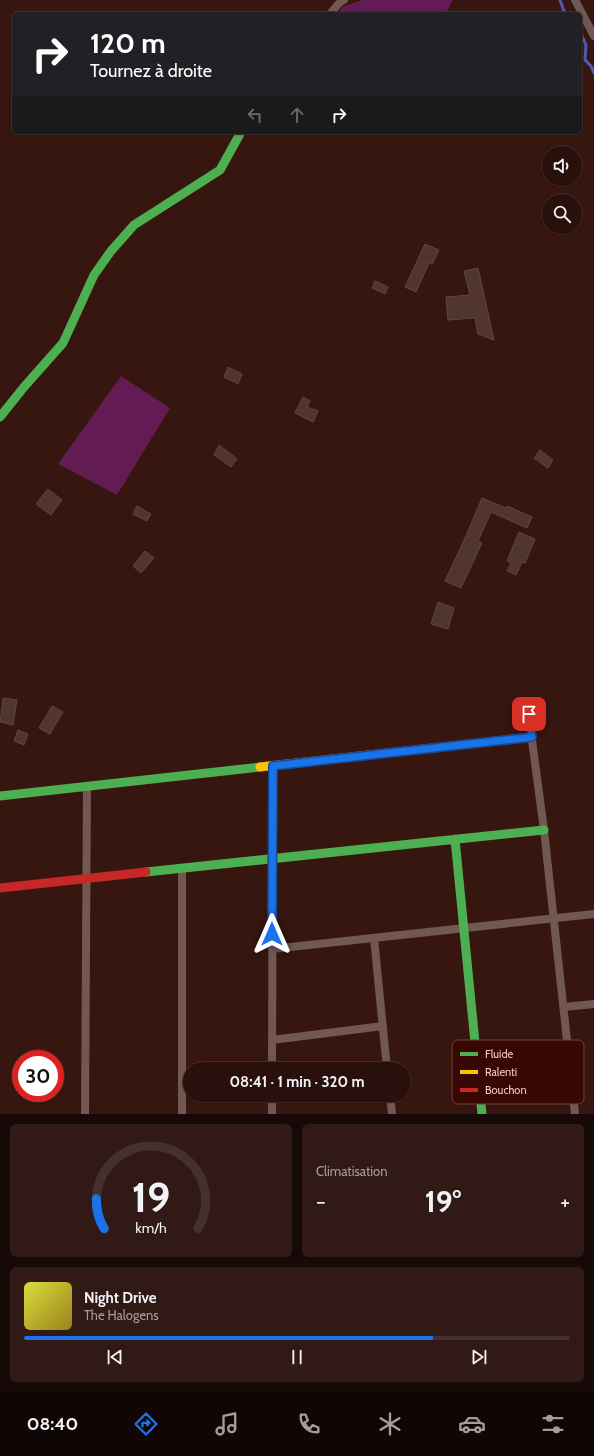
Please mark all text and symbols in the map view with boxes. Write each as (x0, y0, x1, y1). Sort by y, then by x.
text: 120 m (90, 26, 166, 60)
icon: right (24, 28, 76, 80)
text: Tournez à droite (90, 60, 212, 82)
icon: left (244, 104, 266, 126)
icon: ahead (286, 104, 308, 126)
icon: right (328, 104, 350, 126)
map controls (542, 146, 582, 234)
button: sound (542, 146, 582, 186)
button: search (542, 194, 582, 234)
pin (512, 697, 546, 731)
icon: arrive (518, 703, 540, 725)
position arrow (251, 913, 293, 955)
legend (452, 1040, 584, 1104)
text: Fluide (485, 1047, 514, 1061)
speed limit sign: 30 (12, 1050, 64, 1102)
text: Ralenti (485, 1065, 517, 1079)
text: 08:41 · 1 min · 320 m (229, 1073, 365, 1091)
text: Bouchon (485, 1083, 527, 1097)
text: Climatisation (316, 1163, 388, 1179)
text: 19 (132, 1171, 170, 1221)
text: 19° (425, 1183, 461, 1220)
text: − (316, 1188, 326, 1215)
text: + (560, 1188, 570, 1215)
text: km/h (135, 1218, 167, 1236)
text: Night Drive (84, 1289, 157, 1307)
text: The Halogens (84, 1307, 159, 1323)
icon: previous (104, 1346, 126, 1368)
icon: pause (286, 1346, 308, 1368)
icon: next (468, 1346, 490, 1368)
icon: directions (132, 1410, 160, 1438)
icon: music (213, 1410, 241, 1438)
icon: phone (295, 1410, 323, 1438)
icon: climate (376, 1410, 404, 1438)
icon: car (458, 1410, 486, 1438)
icon: filters (539, 1410, 567, 1438)
text: 08:40 (27, 1413, 78, 1435)

